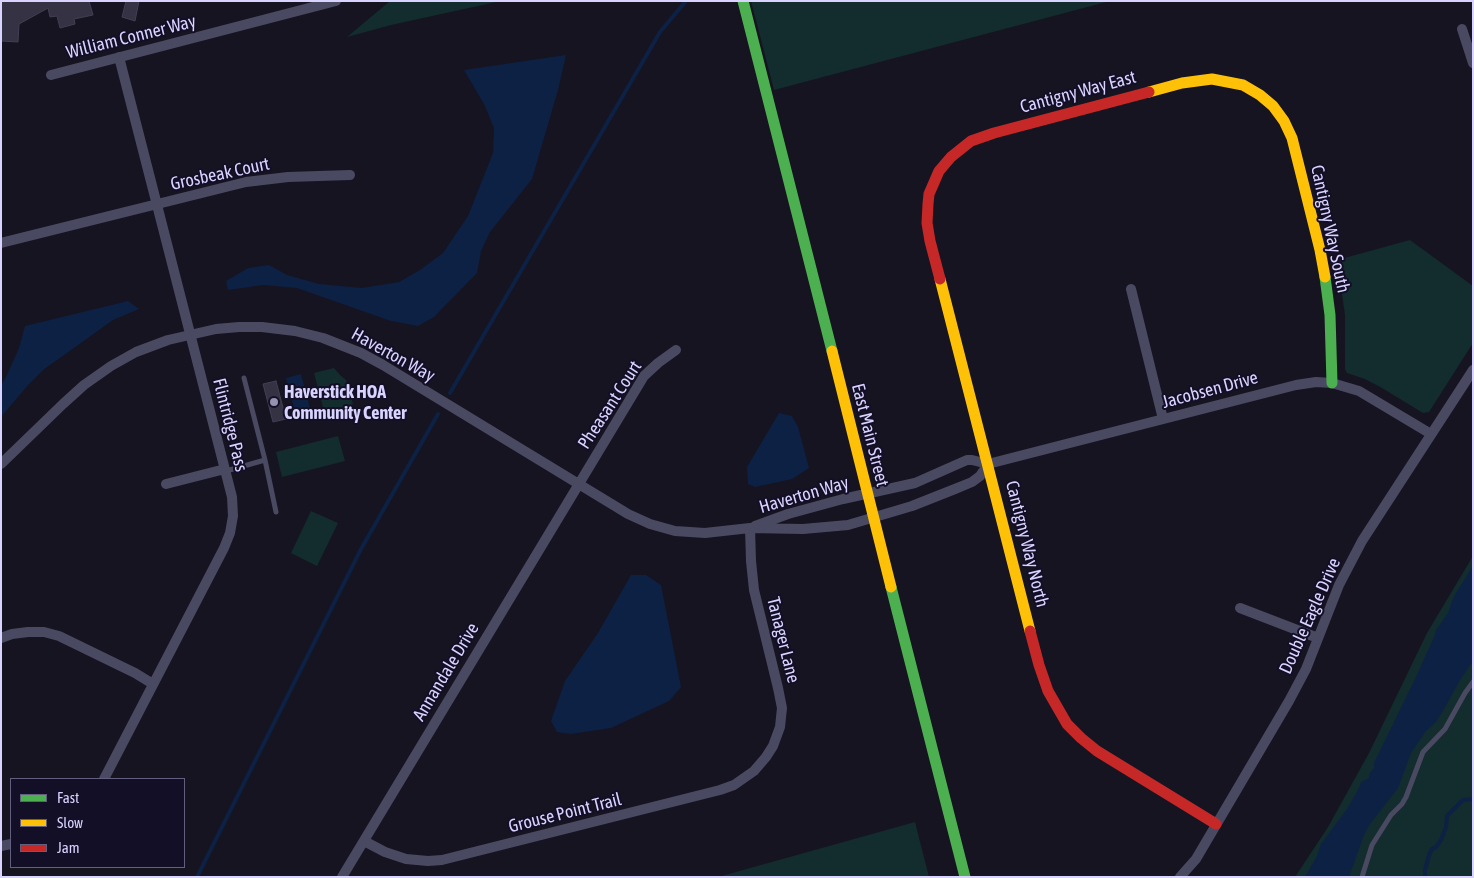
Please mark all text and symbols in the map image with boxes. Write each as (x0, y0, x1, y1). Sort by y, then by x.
street label: William Conner Way (64, 10, 198, 64)
street label: Cantigny Way East (1018, 66, 1138, 118)
street label: Grosbeak Court (169, 153, 271, 195)
street label: Cantigny Way South (1306, 163, 1354, 295)
street label: Haverton Way (347, 323, 439, 387)
street label: Pheasant Court (574, 357, 646, 453)
street label: Jacobsen Drive (1160, 367, 1260, 413)
street label: Flintridge Pass (208, 376, 252, 474)
place label: Haverstick HOA Community Center (284, 381, 407, 424)
street label: East Main Street (847, 381, 893, 489)
marker: Haverstick HOA Community Center (268, 396, 280, 408)
street label: Haverton Way (757, 472, 851, 518)
street label: Cantigny Way North (1001, 478, 1053, 610)
street label: Double Eagle Drive (1275, 555, 1345, 677)
street label: Tanager Lane (762, 595, 804, 685)
street label: Annandale Drive (408, 619, 484, 725)
legend (10, 778, 185, 868)
text: Fast (57, 789, 79, 806)
street label: Grouse Point Trail (506, 789, 624, 837)
text: Slow (57, 814, 83, 831)
text: Jam (57, 839, 80, 856)

